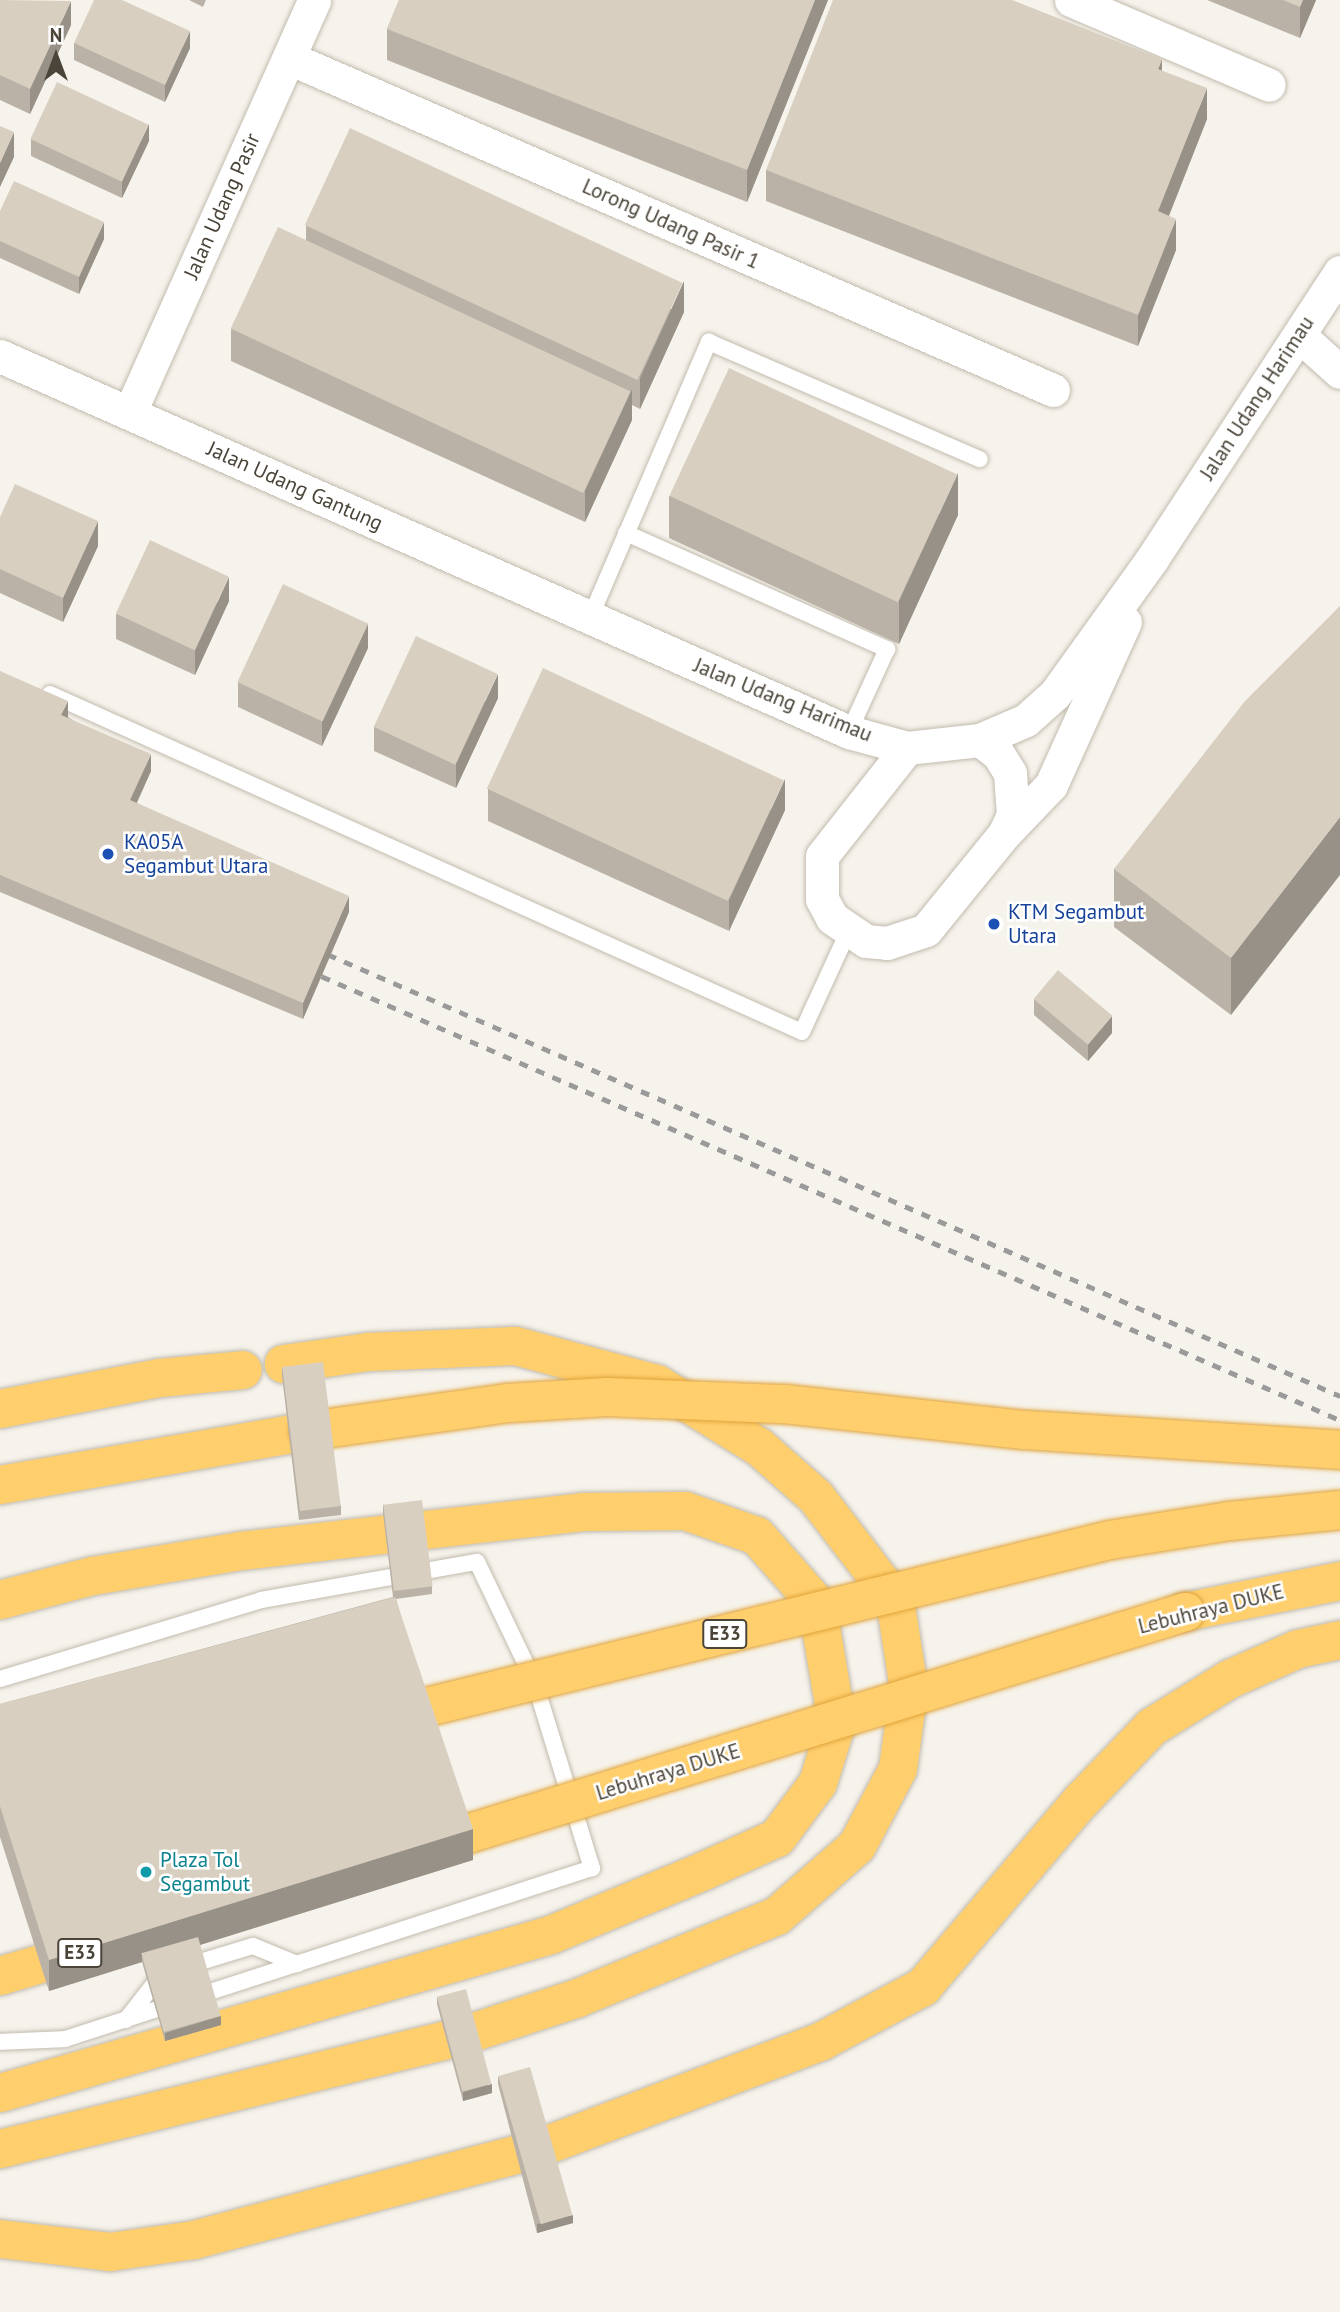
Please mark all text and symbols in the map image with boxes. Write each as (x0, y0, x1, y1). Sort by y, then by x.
north arrow (21, 21, 91, 91)
text: N (50, 23, 62, 47)
street label: Jalan Udang Pasir (179, 129, 265, 283)
street label: Lorong Udang Pasir 1 (578, 174, 764, 274)
street label: Jalan Udang Harimau (1195, 311, 1319, 485)
street label: Jalan Udang Gantung (203, 436, 387, 536)
street label: Jalan Udang Harimau (690, 653, 876, 747)
place label: KA05A Segambut Utara (124, 829, 269, 879)
marker: KA05A Segambut Utara (98, 844, 118, 864)
place label: KTM Segambut Utara (1008, 899, 1144, 949)
marker: KTM Segambut Utara (986, 916, 1002, 932)
street label: Lebuhraya DUKE (1136, 1579, 1286, 1639)
road number: E33 (702, 1618, 748, 1650)
street label: Lebuhraya DUKE (593, 1738, 743, 1806)
place label: Plaza Tol Segambut (160, 1847, 250, 1897)
marker: Plaza Tol Segambut (138, 1864, 154, 1880)
road number: E33 (57, 1938, 103, 1968)

